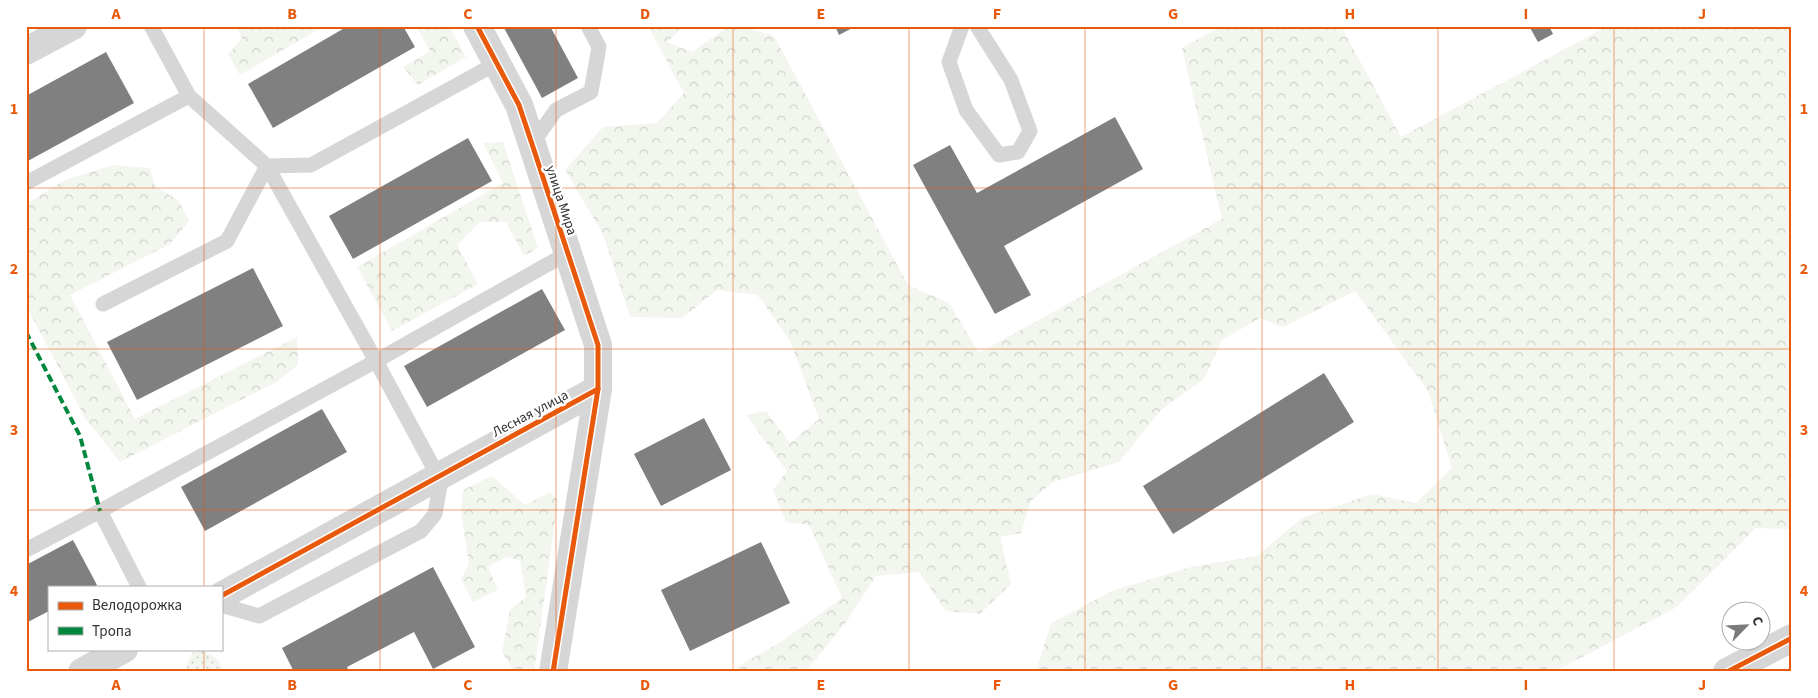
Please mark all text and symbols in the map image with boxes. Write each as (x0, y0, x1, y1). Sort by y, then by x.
text: A (110, 3, 121, 25)
text: B (287, 3, 297, 25)
text: C (463, 3, 473, 25)
text: D (640, 3, 650, 25)
text: E (817, 3, 825, 25)
text: F (993, 3, 1001, 25)
text: G (1168, 3, 1178, 25)
text: H (1345, 3, 1355, 25)
text: I (1524, 3, 1528, 25)
text: J (1698, 3, 1706, 25)
text: 1 (10, 98, 18, 120)
text: 1 (1800, 98, 1808, 120)
street label: улица Мира (540, 163, 582, 238)
text: 2 (10, 258, 18, 280)
text: 2 (1800, 258, 1808, 280)
street label: Лесная улица (489, 385, 572, 442)
text: 3 (10, 419, 18, 441)
text: 3 (1800, 419, 1808, 441)
text: 4 (10, 580, 19, 602)
text: 4 (1800, 580, 1809, 602)
legend (48, 586, 222, 650)
text: Велодорожка (92, 595, 182, 616)
north arrow (1720, 600, 1770, 650)
text: С (1746, 613, 1768, 629)
text: Тропа (92, 621, 132, 642)
text: A (110, 674, 121, 696)
text: B (287, 674, 297, 696)
text: C (463, 674, 473, 696)
text: D (640, 674, 650, 696)
text: E (817, 674, 825, 696)
text: F (993, 674, 1001, 696)
text: G (1168, 674, 1178, 696)
text: H (1345, 674, 1355, 696)
text: I (1524, 674, 1528, 696)
text: J (1698, 674, 1706, 696)

